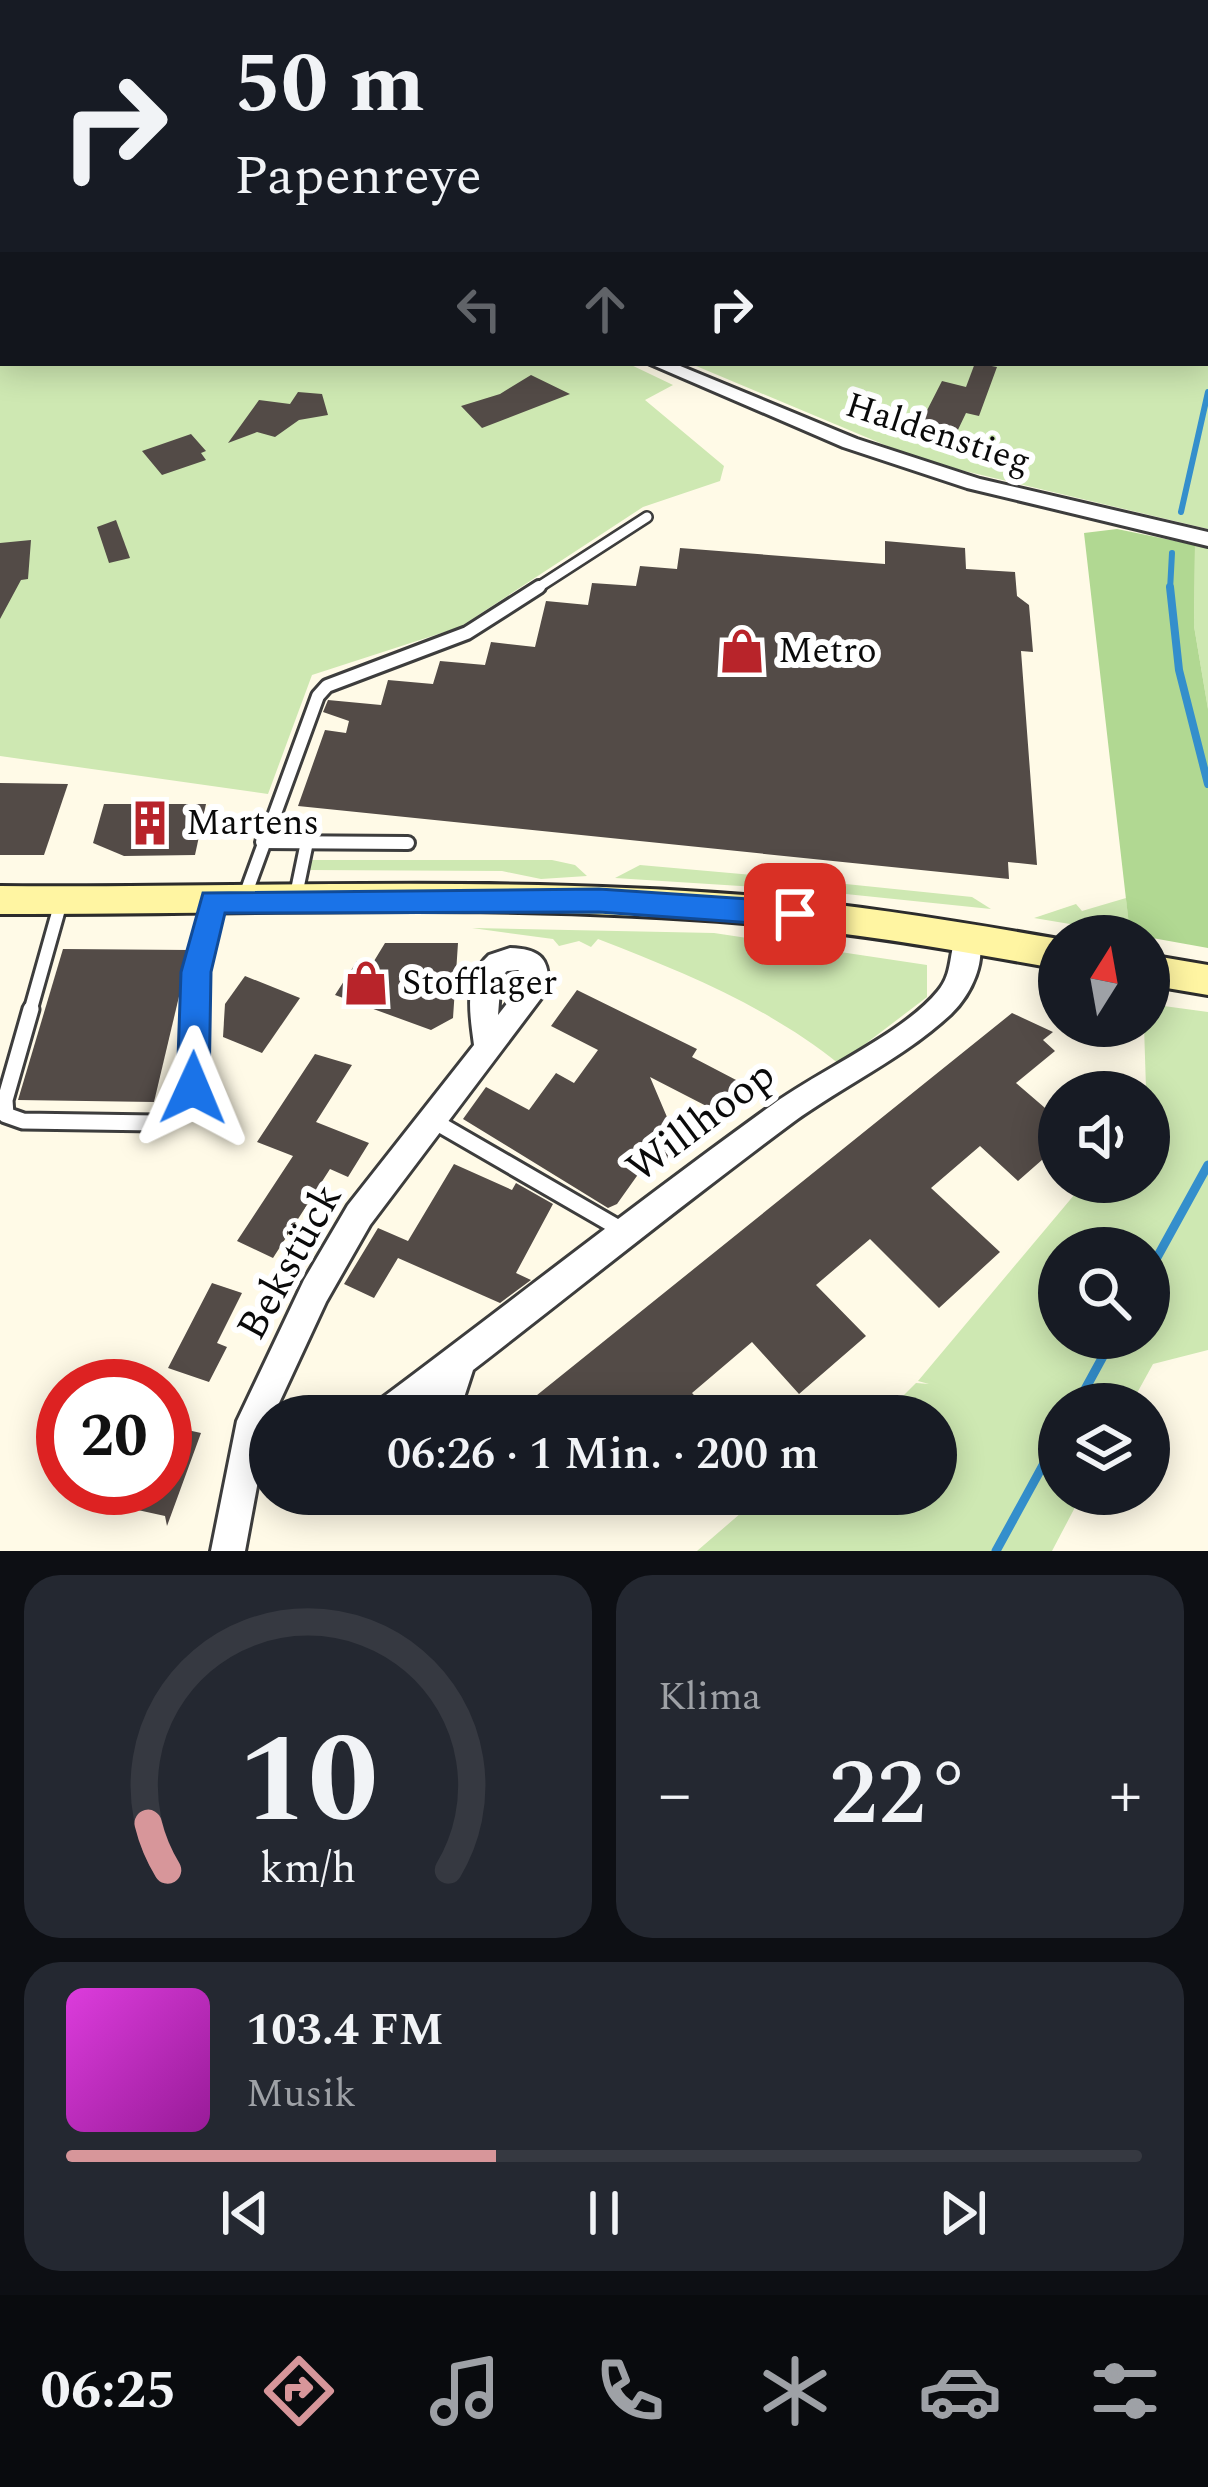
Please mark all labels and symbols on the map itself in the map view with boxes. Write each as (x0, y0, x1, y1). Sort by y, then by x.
street label: Haldenstieg (838, 378, 1038, 490)
place label: Metro (778, 624, 877, 679)
shop icon: Metro (717, 626, 767, 676)
place label: Martens (186, 796, 319, 851)
building icon: Martens (125, 798, 175, 848)
pin (744, 863, 846, 965)
north arrow (1038, 915, 1170, 1047)
place label: Stofflager (402, 956, 557, 1011)
shop icon: Stofflager (341, 958, 391, 1008)
position arrow (130, 1025, 256, 1151)
street label: Willhoop (613, 1045, 789, 1199)
street label: Bekstück (221, 1172, 359, 1352)
speed limit sign: 20 (36, 1359, 192, 1515)

